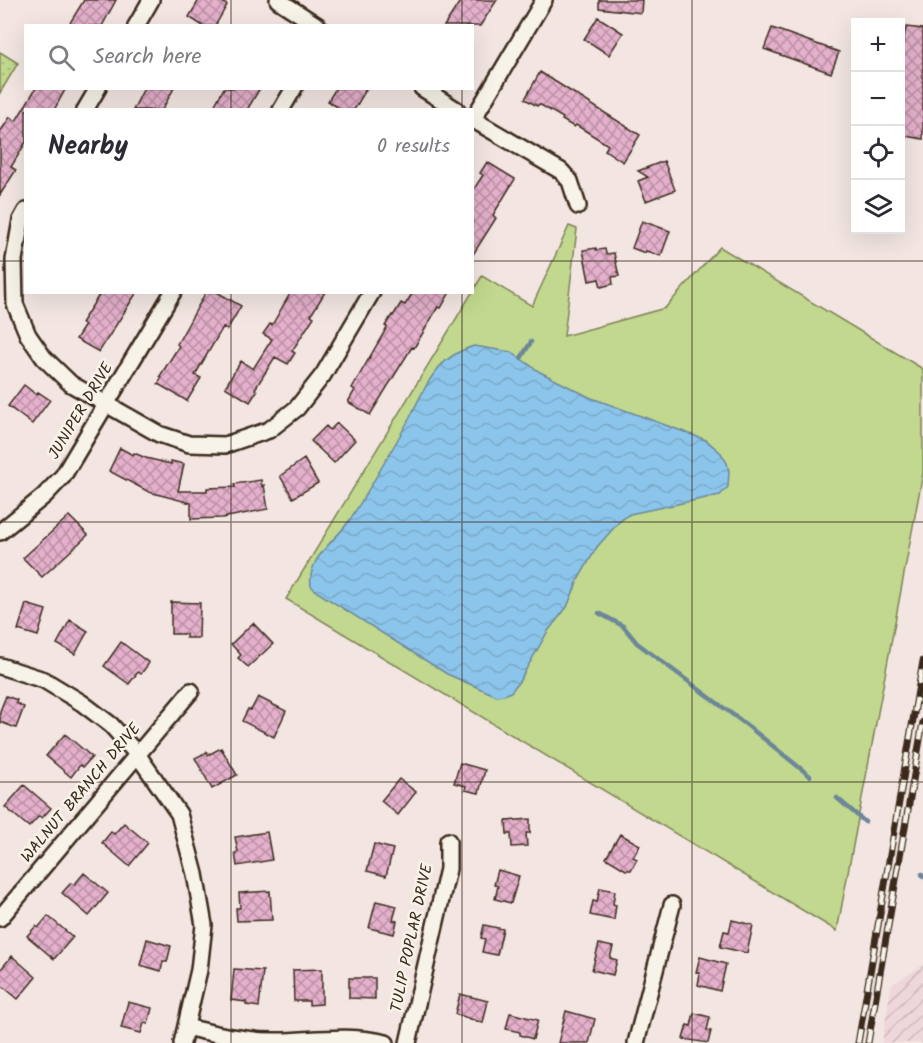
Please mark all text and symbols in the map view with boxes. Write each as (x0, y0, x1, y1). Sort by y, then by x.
map controls (851, 18, 905, 234)
button: + (851, 18, 905, 72)
search box (24, 24, 474, 90)
text: Search here (93, 40, 201, 75)
icon: search (45, 41, 78, 74)
button: − (851, 72, 905, 126)
text: Nearby (48, 126, 128, 168)
button: locate (851, 126, 905, 180)
text: 0 results (377, 131, 450, 163)
button: layers (851, 180, 905, 234)
street label: JUNIPER DRIVE (42, 357, 120, 464)
street label: WALNUT BRANCH DRIVE (15, 717, 147, 868)
street label: TULIP POPLAR DRIVE (384, 861, 440, 1014)

